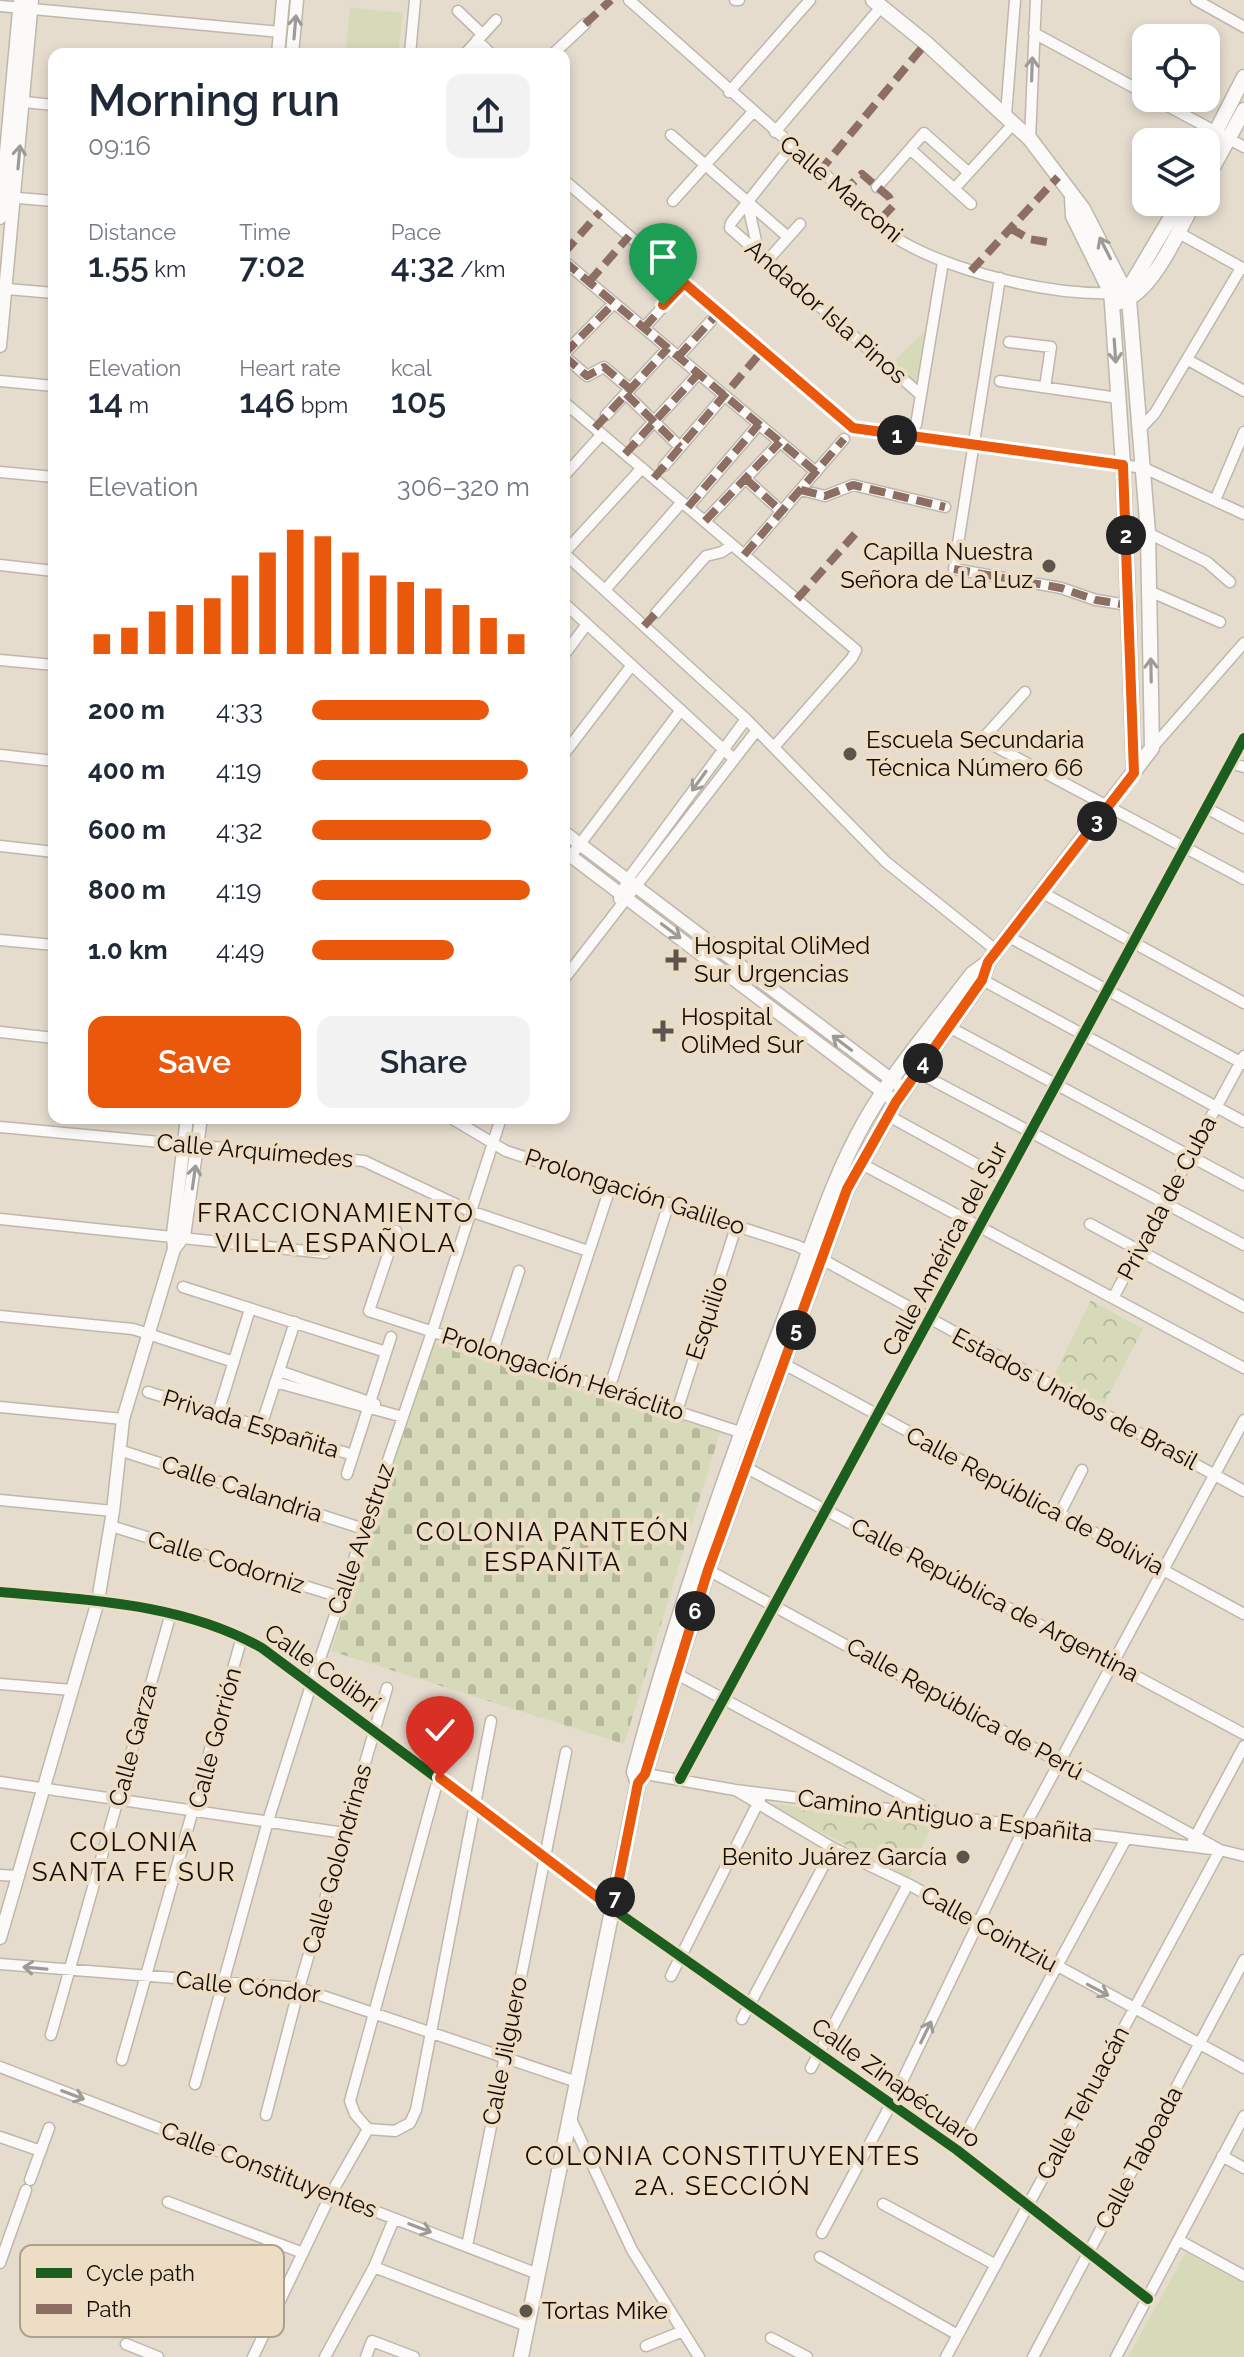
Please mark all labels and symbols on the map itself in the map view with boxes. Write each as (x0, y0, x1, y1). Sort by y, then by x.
one-way arrow (287, 14, 302, 41)
one-way arrow (1025, 56, 1040, 83)
street label: Calle Marconi (774, 129, 909, 248)
one-way arrow (11, 144, 26, 171)
pin (629, 223, 697, 305)
street label: Andador Isla Pinos (740, 234, 913, 390)
one-way arrow (1097, 237, 1112, 261)
one-way arrow (1108, 337, 1123, 364)
pin: 1 (877, 415, 917, 455)
pin: 2 (1106, 515, 1146, 555)
place label: Capilla Nuestra Señora de La Luz (840, 537, 1033, 594)
marker: Capilla Nuestra Señora de La Luz (1040, 557, 1058, 575)
one-way arrow (1143, 657, 1158, 684)
place label: Escuela Secundaria Técnica Número 66 (866, 725, 1084, 782)
marker: Escuela Secundaria Técnica Número 66 (841, 745, 859, 763)
one-way arrow (691, 770, 708, 792)
pin: 3 (1077, 801, 1117, 841)
one-way arrow (660, 922, 682, 939)
place label: Hospital OliMed Sur Urgencias (694, 931, 870, 988)
marker: Hospital OliMed Sur Urgencias (665, 949, 687, 971)
place label: Hospital OliMed Sur (681, 1002, 805, 1059)
marker: Hospital OliMed Sur (652, 1020, 674, 1042)
one-way arrow (832, 1034, 853, 1051)
pin: 4 (903, 1043, 943, 1083)
street label: Privada de Cuba (1111, 1111, 1222, 1285)
street label: Calle Arquímedes (155, 1127, 355, 1174)
street label: Calle América del Sur (876, 1136, 1014, 1361)
street label: Prolongación Galileo (521, 1142, 749, 1241)
one-way arrow (187, 1165, 202, 1190)
district label: FRACCIONAMIENTO VILLA ESPAÑOLA (197, 1198, 475, 1258)
street label: Esquilio (679, 1272, 734, 1363)
pin: 5 (776, 1310, 816, 1350)
street label: Prolongación Heráclito (438, 1321, 688, 1426)
street label: Estados Unidos de Brasil (947, 1321, 1204, 1476)
street label: Privada Españita (160, 1383, 343, 1464)
street label: Calle República de Bolivia (901, 1420, 1169, 1581)
street label: Calle Calandria (158, 1449, 326, 1528)
street label: Calle Avestruz (321, 1459, 400, 1618)
street label: Calle República de Argentina (846, 1511, 1144, 1688)
district label: COLONIA PANTEÓN ESPAÑITA (416, 1516, 690, 1577)
street label: Calle Codorniz (144, 1524, 308, 1599)
pin: 6 (675, 1591, 715, 1631)
street label: Calle Colibrí (259, 1617, 386, 1718)
street label: Calle República de Perú (842, 1631, 1089, 1786)
street label: Calle Gorrión (182, 1664, 247, 1811)
street label: Calle Garza (102, 1680, 163, 1810)
pin (406, 1696, 474, 1778)
street label: Calle Golondrinas (296, 1761, 378, 1957)
street label: Camino Antiguo a Españita (796, 1783, 1094, 1848)
district label: COLONIA SANTA FE SUR (32, 1827, 236, 1887)
place label: Benito Juárez García (722, 1842, 947, 1871)
marker: Benito Juárez García (954, 1848, 972, 1866)
pin: 7 (595, 1877, 635, 1917)
street label: Calle Cointziu (916, 1879, 1063, 1978)
one-way arrow (22, 1960, 49, 1975)
street label: Calle Cóndor (174, 1964, 322, 2009)
street label: Calle Jilguero (476, 1974, 533, 2128)
one-way arrow (1085, 1982, 1109, 1998)
street label: Calle Zinapécuaro (806, 2012, 987, 2154)
one-way arrow (919, 2020, 934, 2044)
street label: Calle Tehuacán (1030, 2021, 1135, 2185)
street label: Calle Taboada (1089, 2081, 1188, 2234)
one-way arrow (60, 2088, 85, 2103)
street label: Calle Constituyentes (157, 2115, 381, 2224)
district label: COLONIA CONSTITUYENTES 2A. SECCIÓN (525, 2141, 921, 2201)
one-way arrow (407, 2222, 432, 2236)
legend (20, 2245, 284, 2337)
text: Cycle path (86, 2260, 195, 2286)
text: Path (86, 2296, 132, 2322)
place label: Tortas Mike (542, 2296, 668, 2325)
marker: Tortas Mike (517, 2302, 535, 2320)

